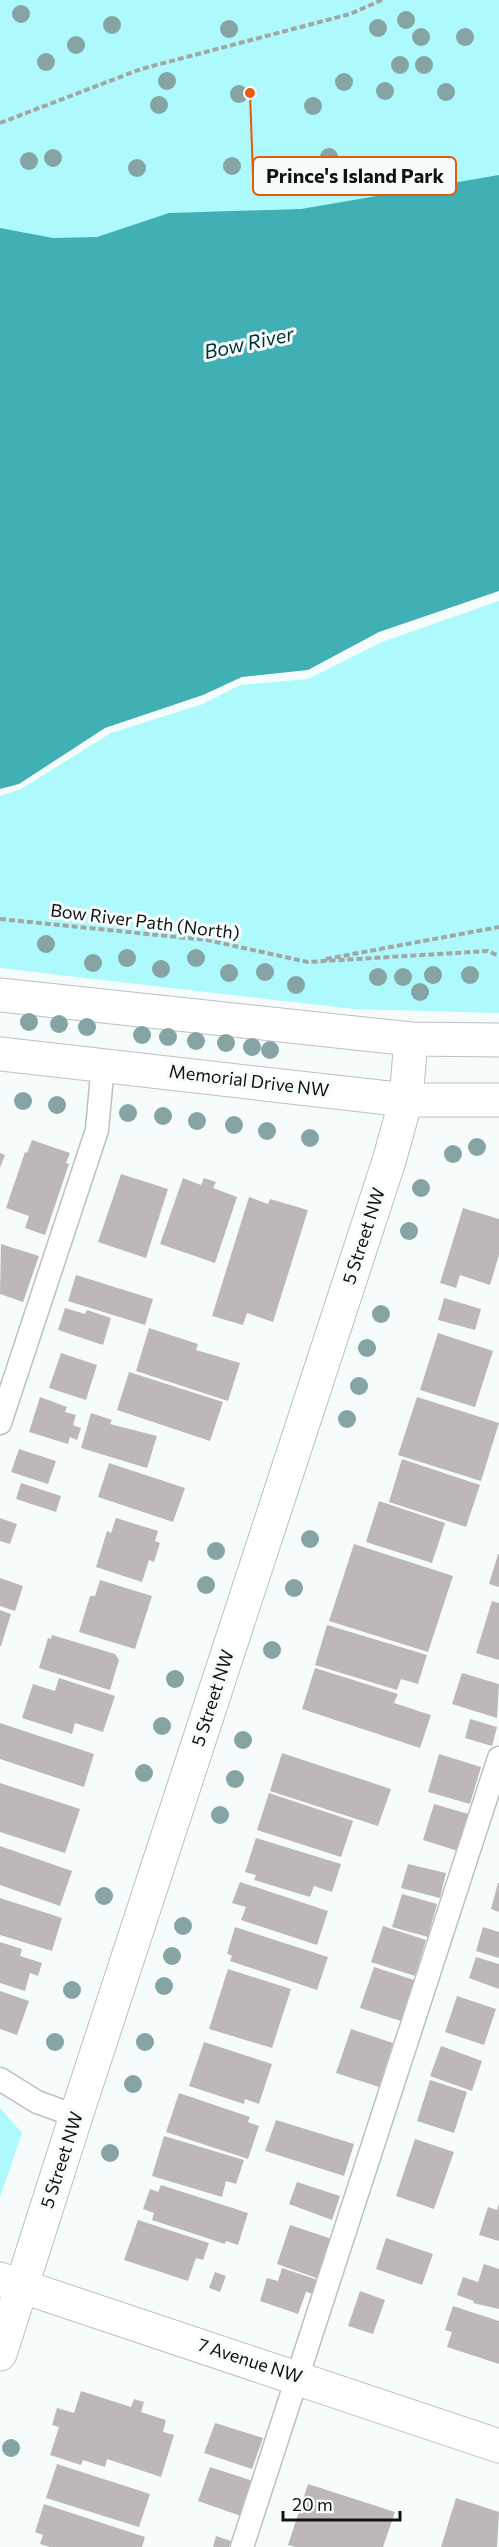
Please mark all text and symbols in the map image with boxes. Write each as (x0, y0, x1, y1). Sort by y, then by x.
callout: Prince's Island Park (253, 157, 456, 195)
text: Prince's Island Park (266, 163, 445, 187)
water label: Bow River (202, 321, 297, 363)
street label: Bow River Path (North) (49, 898, 241, 944)
street label: Memorial Drive NW (168, 1059, 330, 1101)
street label: 5 Street NW (337, 1185, 389, 1287)
street label: 5 Street NW (186, 1647, 238, 1749)
street label: 5 Street NW (35, 2109, 87, 2211)
street label: 7 Avenue NW (195, 2333, 305, 2387)
scale bar (283, 2484, 400, 2522)
text: 20 m (292, 2493, 333, 2515)

